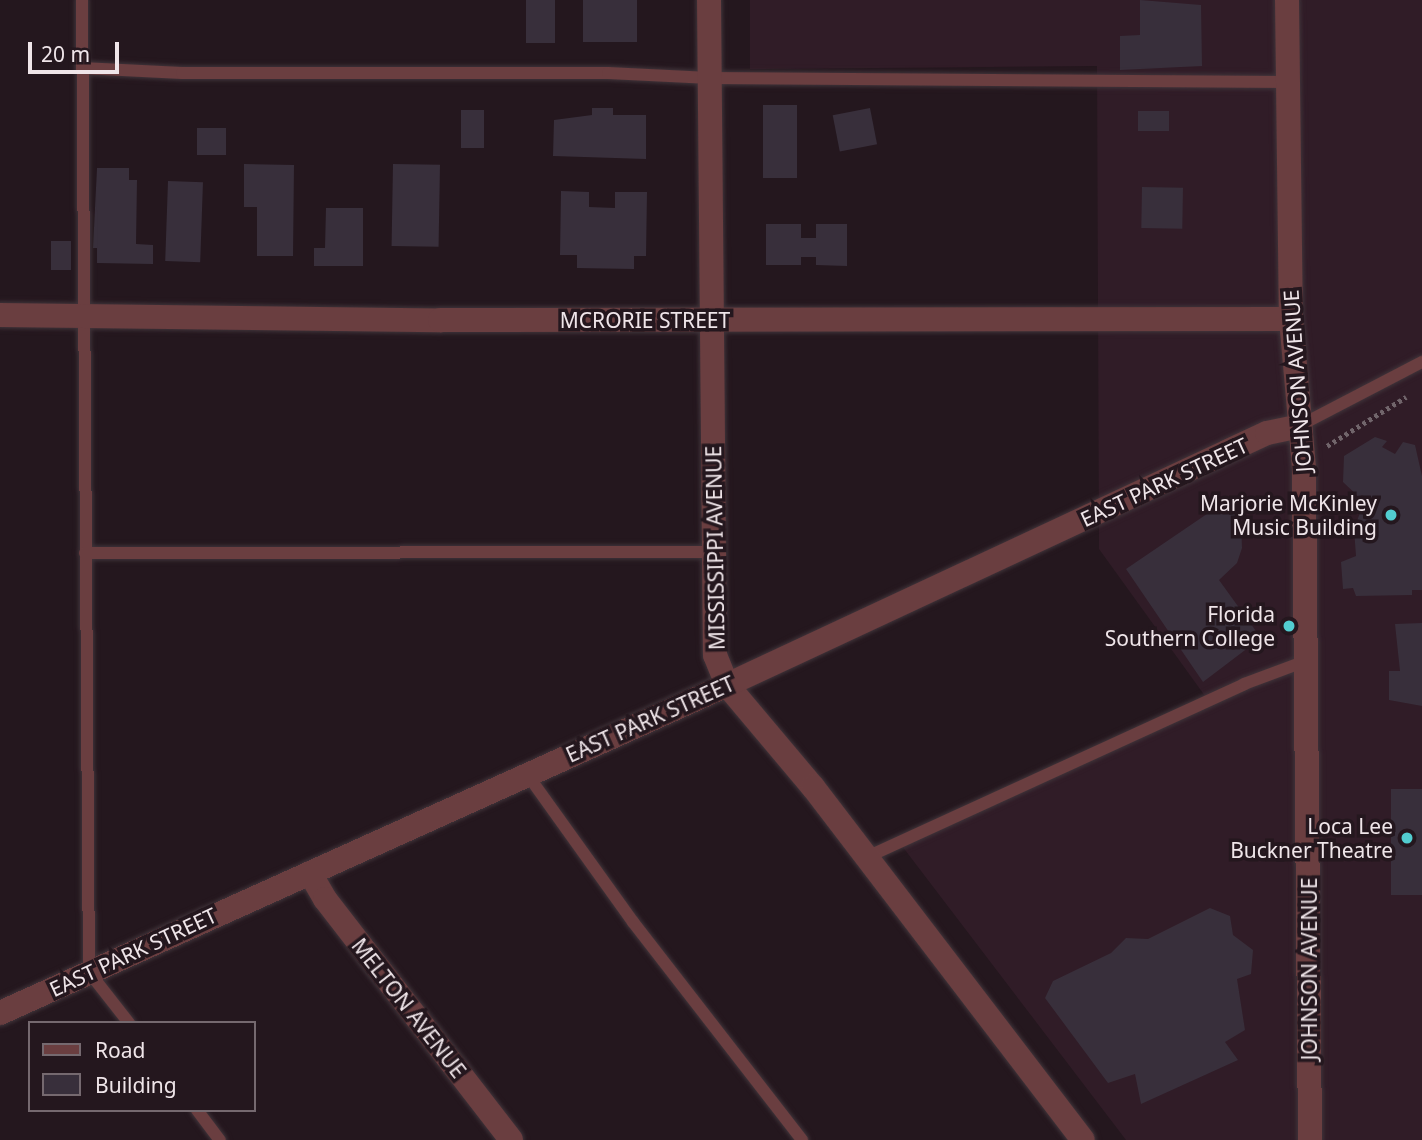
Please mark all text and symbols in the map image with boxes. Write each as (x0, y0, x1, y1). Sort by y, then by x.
scale bar (32, 28, 122, 72)
text: 20 m (41, 40, 90, 68)
street label: JOHNSON AVENUE (1278, 289, 1316, 473)
street label: MCRORIE STREET (560, 307, 730, 333)
street label: EAST PARK STREET (1076, 432, 1252, 532)
street label: MISSISSIPPI AVENUE (701, 446, 729, 650)
place label: Marjorie McKinley Music Building (1200, 490, 1377, 540)
marker: Marjorie McKinley Music Building (1383, 507, 1399, 523)
place label: Florida Southern College (1105, 601, 1275, 651)
marker: Florida Southern College (1281, 618, 1297, 634)
street label: EAST PARK STREET (562, 671, 738, 767)
place label: Loca Lee Buckner Theatre (1230, 813, 1393, 863)
marker: Loca Lee Buckner Theatre (1399, 830, 1415, 846)
street label: JOHNSON AVENUE (1296, 878, 1322, 1060)
street label: EAST PARK STREET (45, 902, 221, 1002)
street label: MELTON AVENUE (347, 933, 471, 1083)
legend (28, 1021, 256, 1112)
text: Road (95, 1036, 145, 1064)
text: Building (95, 1071, 177, 1099)

